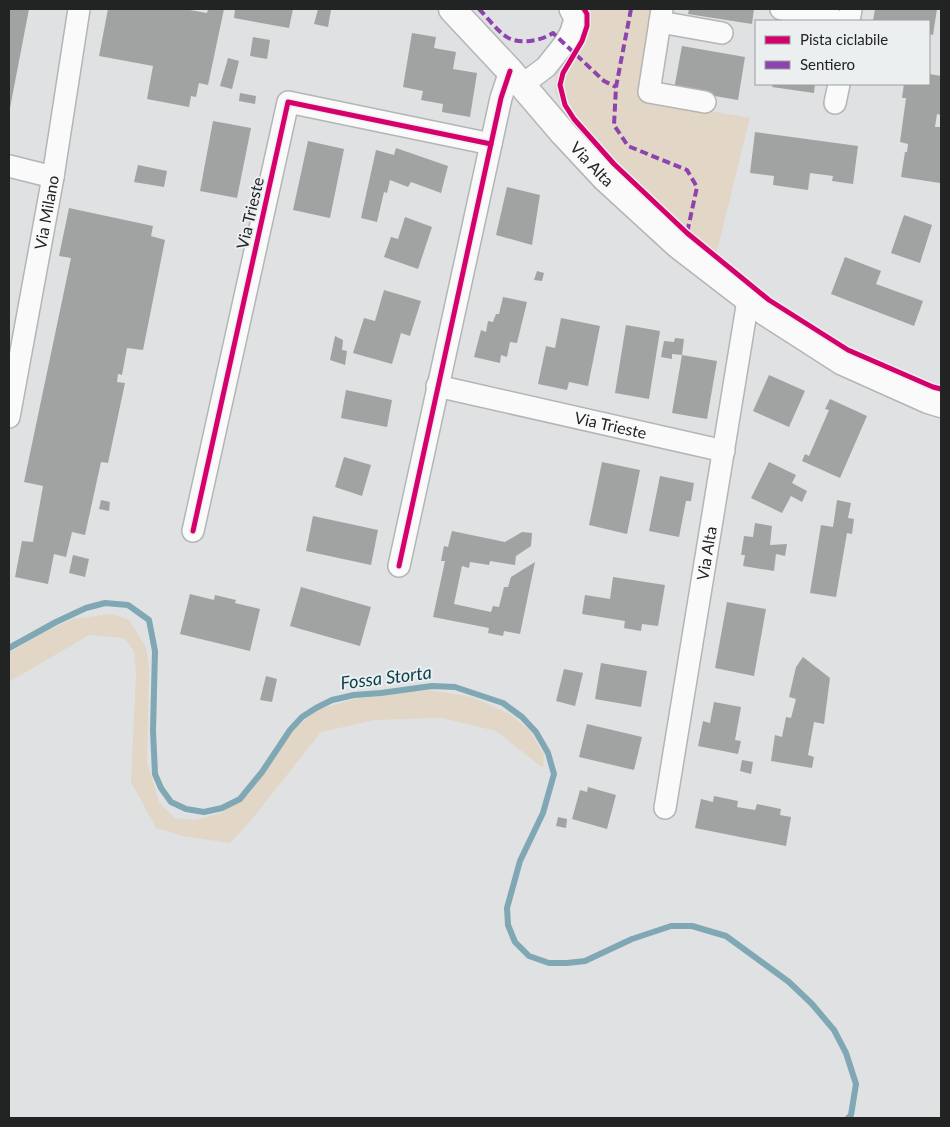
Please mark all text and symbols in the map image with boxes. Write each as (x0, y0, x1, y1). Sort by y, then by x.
legend (755, 20, 930, 85)
text: Pista ciclabile (800, 30, 888, 48)
text: Sentiero (800, 55, 855, 73)
street label: Via Alta (567, 137, 618, 190)
street label: Via Milano (30, 174, 62, 251)
street label: Via Trieste (232, 175, 267, 251)
street label: Via Trieste (573, 407, 649, 442)
street label: Via Alta (692, 525, 720, 582)
water label: Fossa Storta (339, 660, 433, 694)

